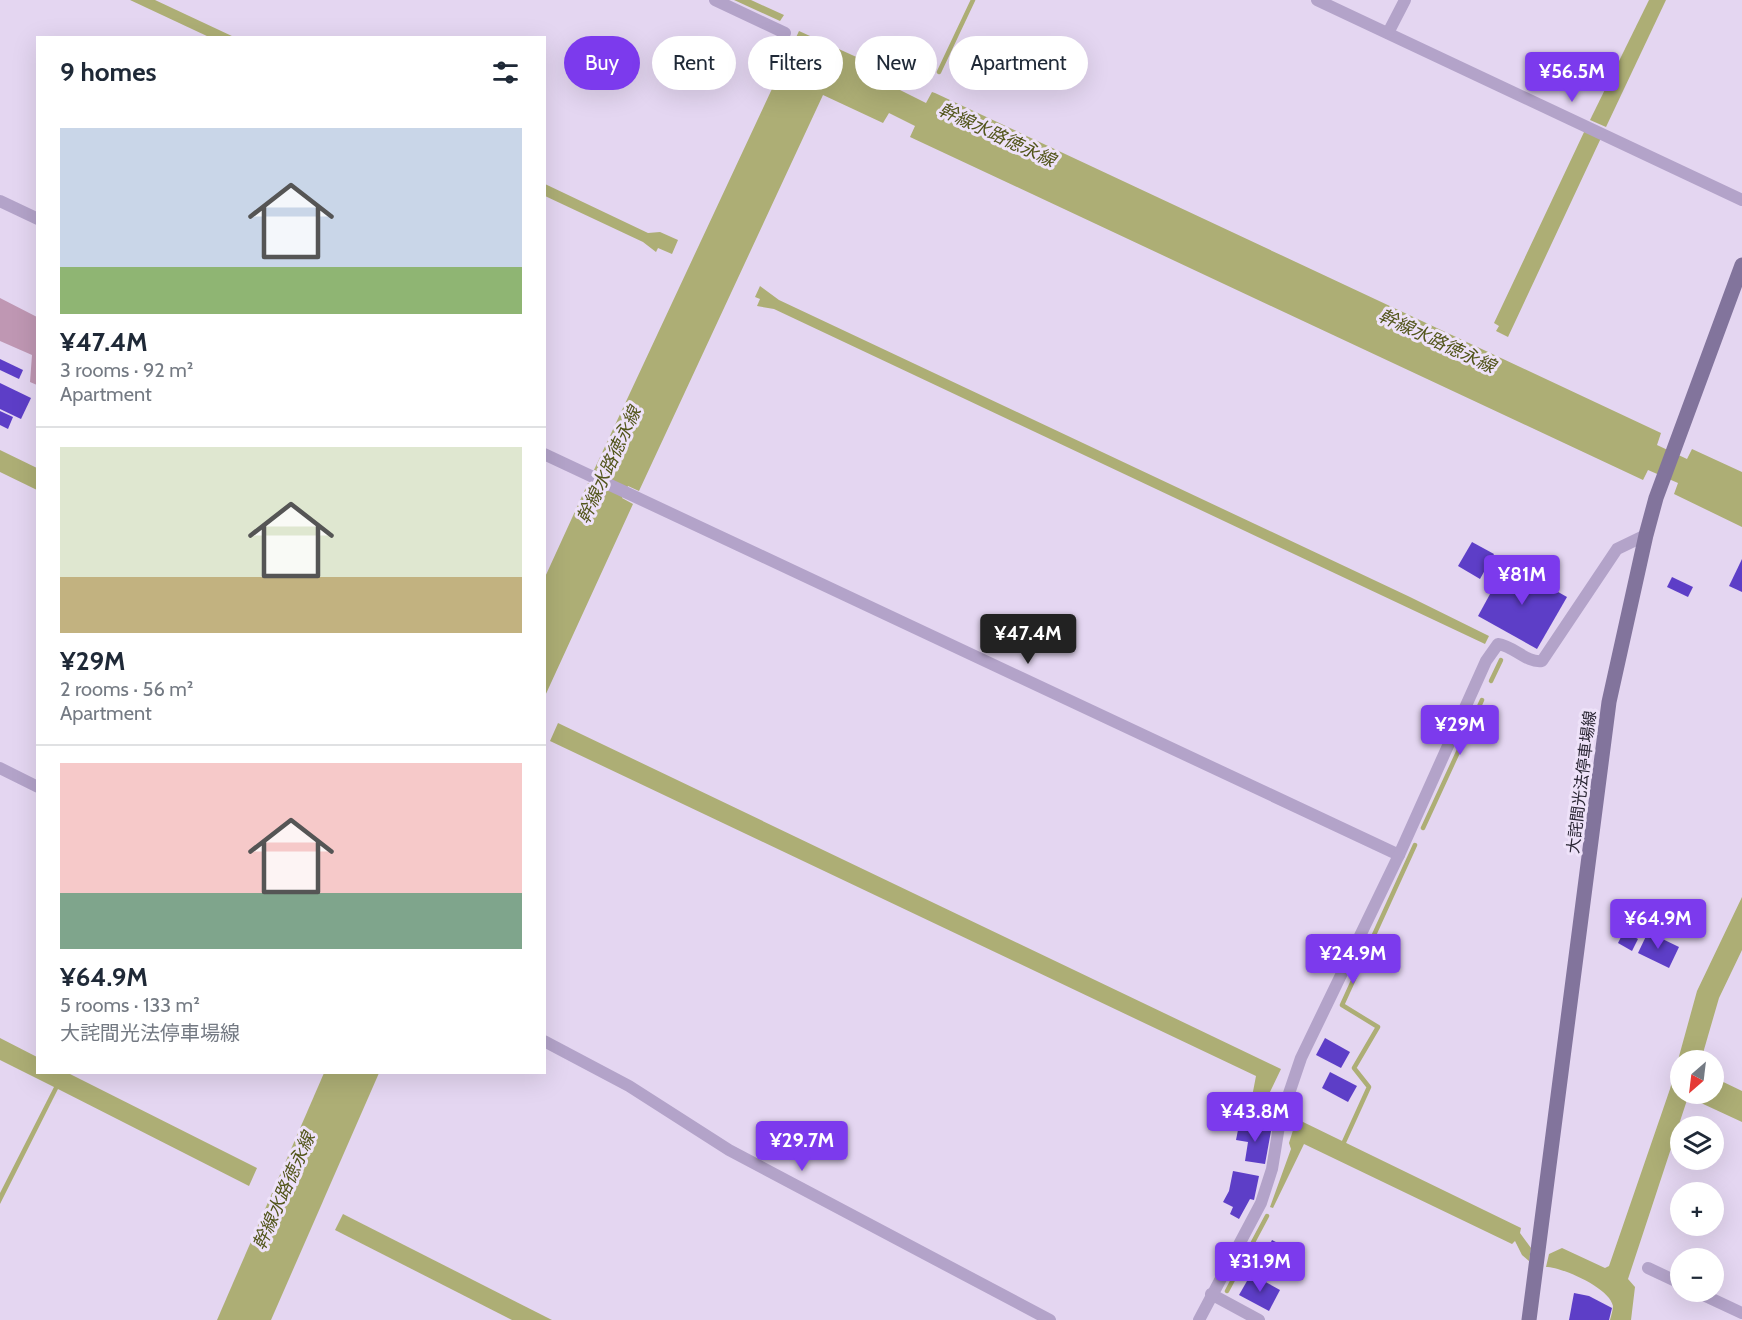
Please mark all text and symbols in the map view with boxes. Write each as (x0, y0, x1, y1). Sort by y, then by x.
chip: Buy (564, 36, 640, 90)
chip: Rent (652, 36, 736, 90)
chip: Filters (748, 36, 843, 90)
chip: New (855, 36, 937, 90)
chip: Apartment (949, 36, 1088, 90)
pin: ¥56.5M (1523, 52, 1621, 103)
text: 9 homes (60, 56, 157, 88)
icon: filters (489, 56, 522, 89)
text: ¥56.5M (1539, 59, 1605, 83)
water label: 幹線水路徳永線 (935, 98, 1061, 172)
icon: home (237, 167, 345, 275)
water label: 幹線水路徳永線 (1375, 304, 1501, 378)
text: ¥47.4M (60, 326, 148, 358)
text: 3 rooms · 92 m² (60, 358, 193, 382)
text: Apartment (60, 382, 152, 406)
water label: 幹線水路徳永線 (572, 401, 646, 527)
icon: home (237, 486, 345, 594)
pin: ¥81M (1486, 555, 1558, 606)
text: ¥81M (1498, 562, 1546, 586)
pin: ¥47.4M (979, 614, 1077, 665)
text: ¥47.4M (994, 621, 1062, 645)
text: ¥29M (60, 645, 125, 677)
text: 2 rooms · 56 m² (60, 677, 193, 701)
text: Apartment (60, 701, 152, 725)
pin: ¥29M (1424, 705, 1496, 756)
street label: 大詫間光法停車場線 (1563, 709, 1600, 855)
text: ¥29M (1435, 712, 1485, 736)
icon: home (237, 802, 345, 910)
pin: ¥64.9M (1609, 899, 1707, 950)
text: ¥64.9M (1624, 906, 1692, 930)
pin: ¥24.9M (1304, 934, 1402, 985)
text: ¥24.9M (1320, 941, 1386, 965)
text: ¥64.9M (60, 961, 148, 993)
text: 5 rooms · 133 m² (60, 993, 200, 1017)
text: 大詫間光法停車場線 (60, 1021, 240, 1045)
north arrow (1670, 1050, 1724, 1104)
map controls (1670, 1050, 1724, 1302)
pin: ¥43.8M (1206, 1092, 1304, 1143)
text: ¥43.8M (1221, 1099, 1289, 1123)
button: layers (1670, 1116, 1724, 1170)
pin: ¥29.7M (753, 1121, 851, 1172)
water label: 幹線水路徳永線 (248, 1127, 320, 1253)
text: ¥29.7M (770, 1128, 834, 1152)
button: + (1670, 1182, 1724, 1236)
pin: ¥31.9M (1211, 1242, 1309, 1293)
button: − (1670, 1248, 1724, 1302)
text: ¥31.9M (1229, 1249, 1291, 1273)

